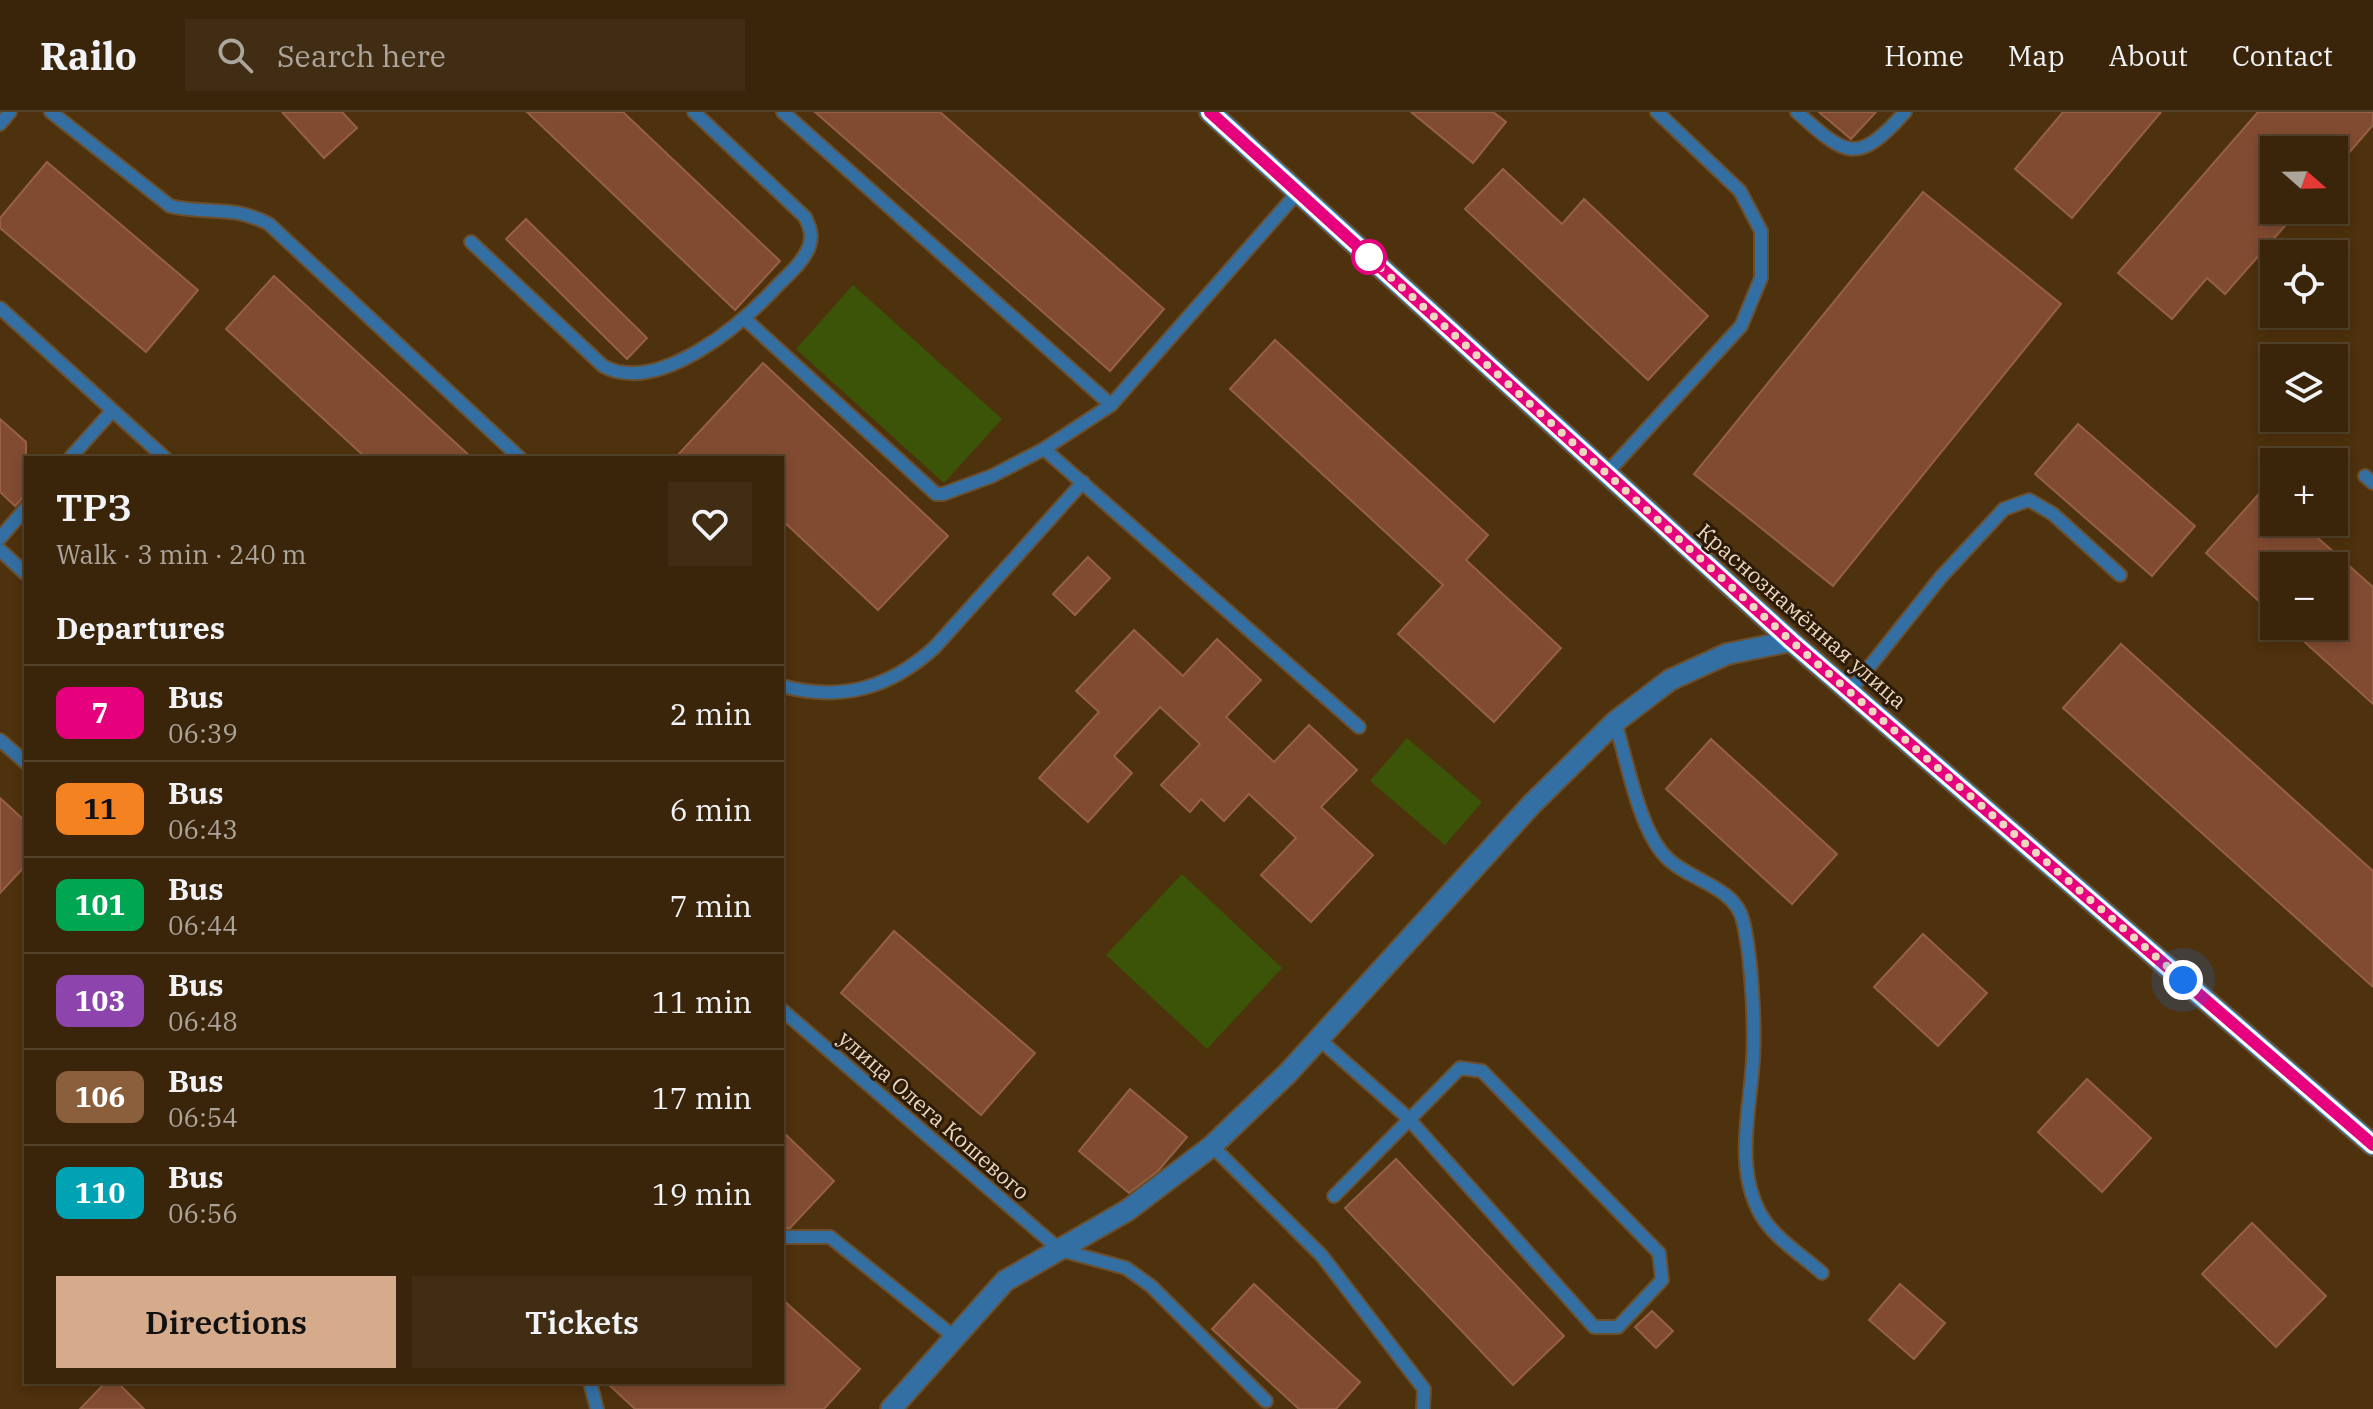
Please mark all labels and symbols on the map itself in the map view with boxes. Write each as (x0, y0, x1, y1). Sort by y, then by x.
north arrow (2260, 136, 2348, 224)
unlabelled marker (1352, 240, 1386, 274)
street label: Краснознамённая улица (1691, 517, 1913, 715)
your location (2163, 960, 2203, 1000)
street label: улица Олега Кошевого (833, 1023, 1036, 1206)

